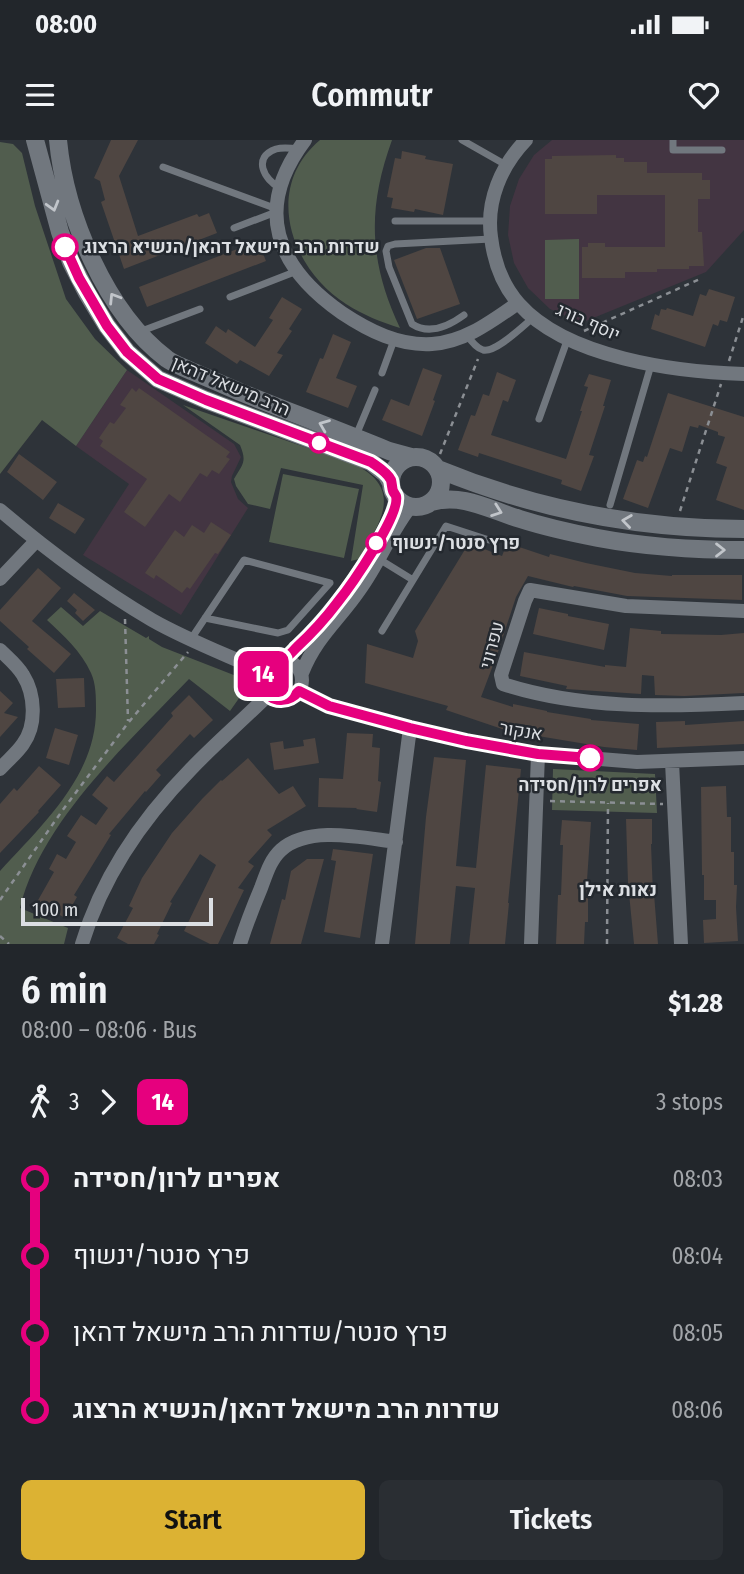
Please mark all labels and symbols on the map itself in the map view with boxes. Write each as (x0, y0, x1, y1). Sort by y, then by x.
one-way arrow (45, 200, 59, 212)
marker: שדרות הרב מישאל דהאן/הנשיא הרצוג (52, 234, 78, 260)
place label: שדרות הרב מישאל דהאן/הנשיא הרצוג (84, 236, 380, 258)
one-way arrow (110, 292, 123, 305)
street label: יוסף בורג (553, 298, 623, 346)
street label: הרב מישאל דהאן (169, 351, 293, 421)
one-way arrow (319, 420, 331, 434)
unlabelled marker (309, 433, 329, 453)
one-way arrow (491, 502, 503, 516)
one-way arrow (621, 514, 633, 529)
place label: פרץ סנטר/ינשוף (392, 532, 520, 554)
marker: פרץ סנטר/ינשוף (366, 533, 386, 553)
one-way arrow (715, 542, 726, 558)
street label: עפרוני (475, 619, 509, 671)
line badge: 14 (232, 651, 294, 697)
street label: אנקור (498, 717, 544, 745)
marker: אפרים לרון/חסידה (577, 745, 603, 771)
place label: אפרים לרון/חסידה (518, 774, 662, 796)
district label: נאות אילן (579, 878, 657, 901)
scale bar (21, 895, 214, 927)

